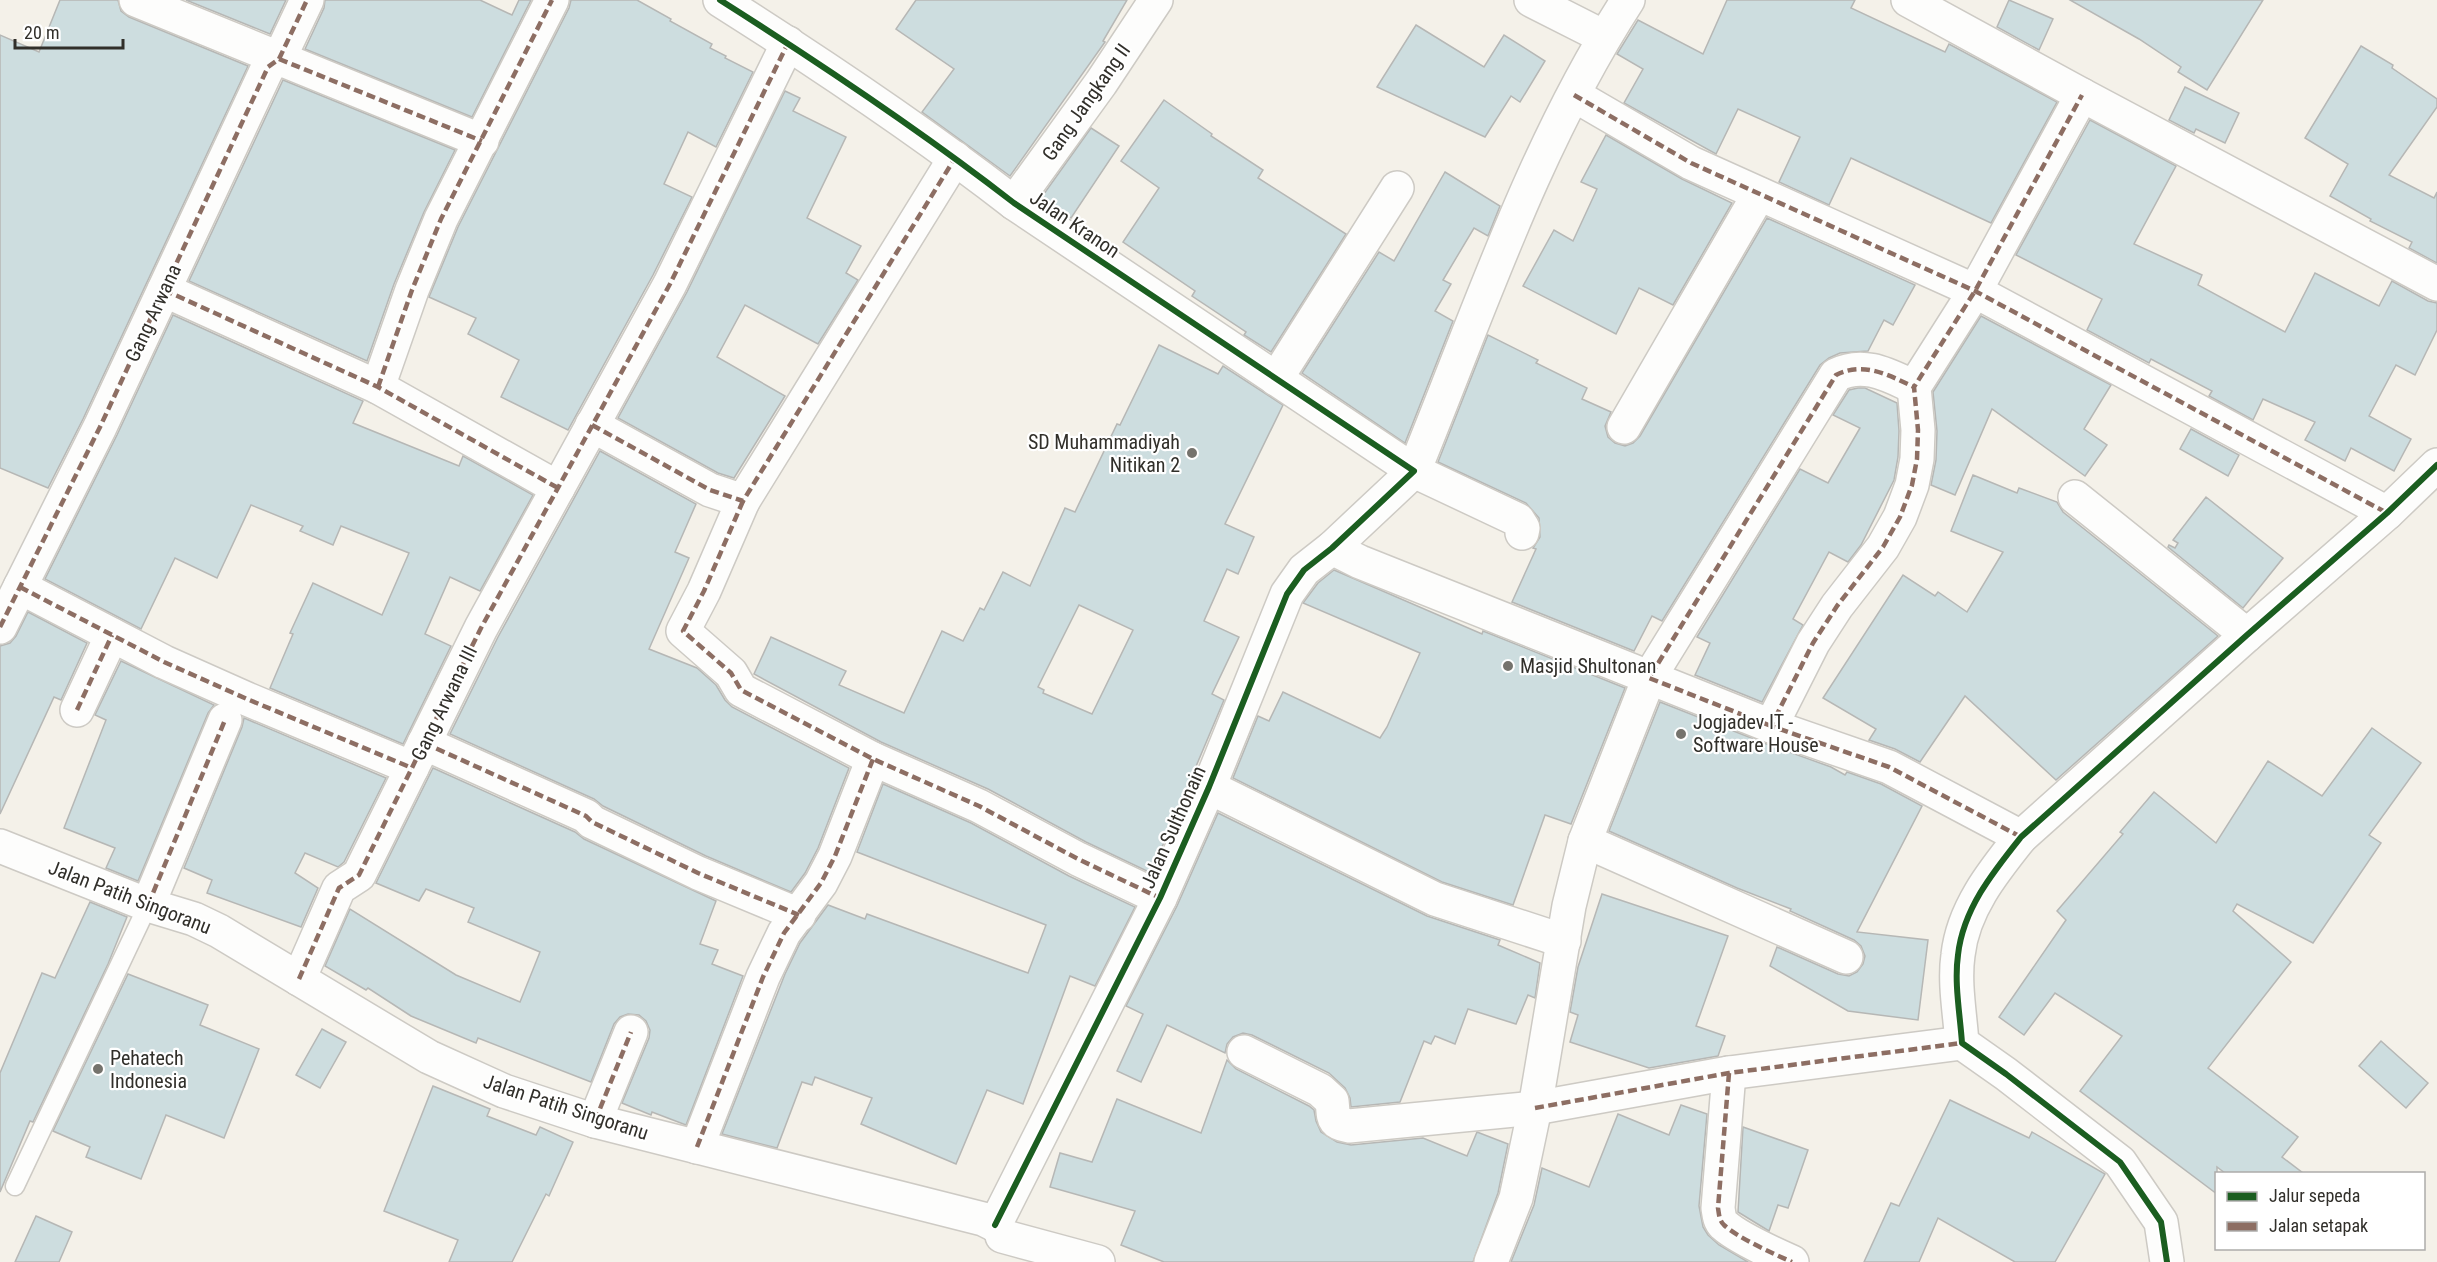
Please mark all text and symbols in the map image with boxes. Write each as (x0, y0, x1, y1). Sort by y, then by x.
scale bar (15, 12, 123, 50)
text: 20 m (24, 22, 59, 43)
street label: Gang Jangkang II (1037, 39, 1135, 165)
street label: Jalan Kranon (1025, 185, 1125, 263)
street label: Gang Arwana (120, 260, 186, 366)
place label: SD Muhammadiyah Nitikan 2 (1028, 430, 1180, 477)
marker: SD Muhammadiyah Nitikan 2 (1185, 446, 1199, 460)
street label: Gang Arwana III (406, 642, 482, 764)
place label: Masjid Shultonan (1520, 654, 1656, 678)
marker: Masjid Shultonan (1501, 659, 1515, 673)
place label: Jogjadev IT - Software House (1693, 710, 1819, 757)
marker: Jogjadev IT - Software House (1674, 727, 1688, 741)
street label: Jalan Sulthonain (1135, 762, 1211, 892)
street label: Jalan Patih Singoranu (45, 855, 215, 939)
place label: Pehatech Indonesia (110, 1046, 187, 1093)
marker: Pehatech Indonesia (91, 1062, 105, 1076)
street label: Jalan Patih Singoranu (480, 1069, 652, 1145)
legend (2215, 1172, 2425, 1250)
text: Jalur sepeda (2269, 1185, 2360, 1206)
text: Jalan setapak (2269, 1215, 2368, 1236)

